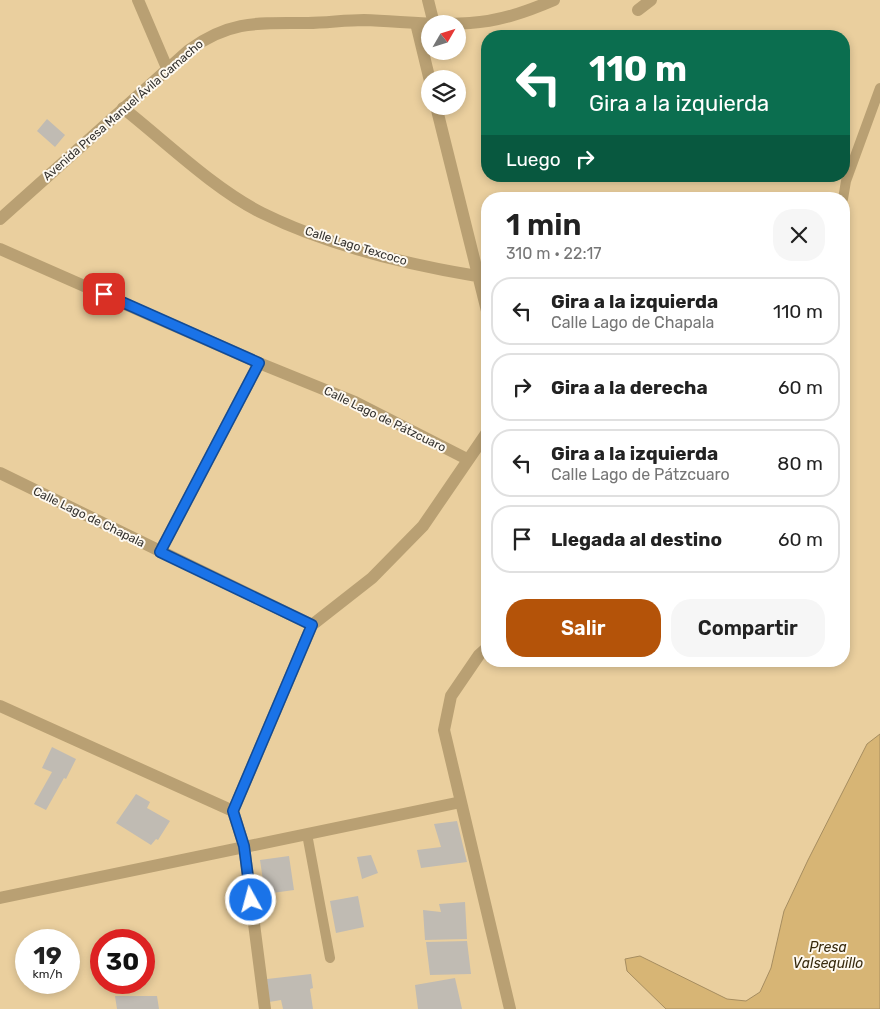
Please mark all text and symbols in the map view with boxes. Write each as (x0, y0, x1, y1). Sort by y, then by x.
north arrow (421, 15, 466, 60)
map controls (421, 15, 466, 115)
street label: Avenida Presa Manuel Ávila Camacho (40, 37, 206, 183)
text: 110 m (589, 48, 687, 90)
icon: left (506, 50, 571, 115)
button: layers (421, 70, 466, 115)
text: Gira a la izquierda (589, 90, 769, 117)
icon: right (571, 145, 599, 173)
text: Luego (506, 148, 561, 171)
text: 1 min (506, 207, 581, 243)
button: close (773, 209, 825, 261)
street label: Calle Lago Texcoco (303, 224, 409, 268)
text: 310 m · 22:17 (506, 244, 602, 263)
pin (83, 273, 125, 315)
icon: arrive (90, 280, 118, 308)
text: Gira a la izquierda (551, 290, 718, 313)
icon: left (508, 297, 536, 325)
text: 110 m (773, 300, 823, 323)
text: Calle Lago de Chapala (551, 313, 714, 332)
icon: right (508, 373, 536, 401)
text: Gira a la derecha (551, 376, 708, 399)
text: 60 m (778, 376, 823, 399)
street label: Calle Lago de Pátzcuaro (322, 383, 448, 455)
text: Gira a la izquierda (551, 442, 718, 465)
icon: left (508, 449, 536, 477)
text: 80 m (777, 452, 823, 475)
text: Calle Lago de Pátzcuaro (551, 465, 730, 484)
street label: Calle Lago de Chapala (31, 484, 147, 550)
icon: arrive (508, 525, 536, 553)
text: Llegada al destino (551, 528, 722, 551)
text: 60 m (778, 528, 823, 551)
button: Salir (506, 599, 661, 657)
button: Compartir (671, 599, 825, 657)
position arrow (224, 873, 276, 925)
speed limit sign: 30 (90, 929, 155, 994)
water label: Presa Valsequillo (793, 939, 863, 972)
text: 19 (33, 941, 62, 970)
text: km/h (33, 967, 62, 981)

